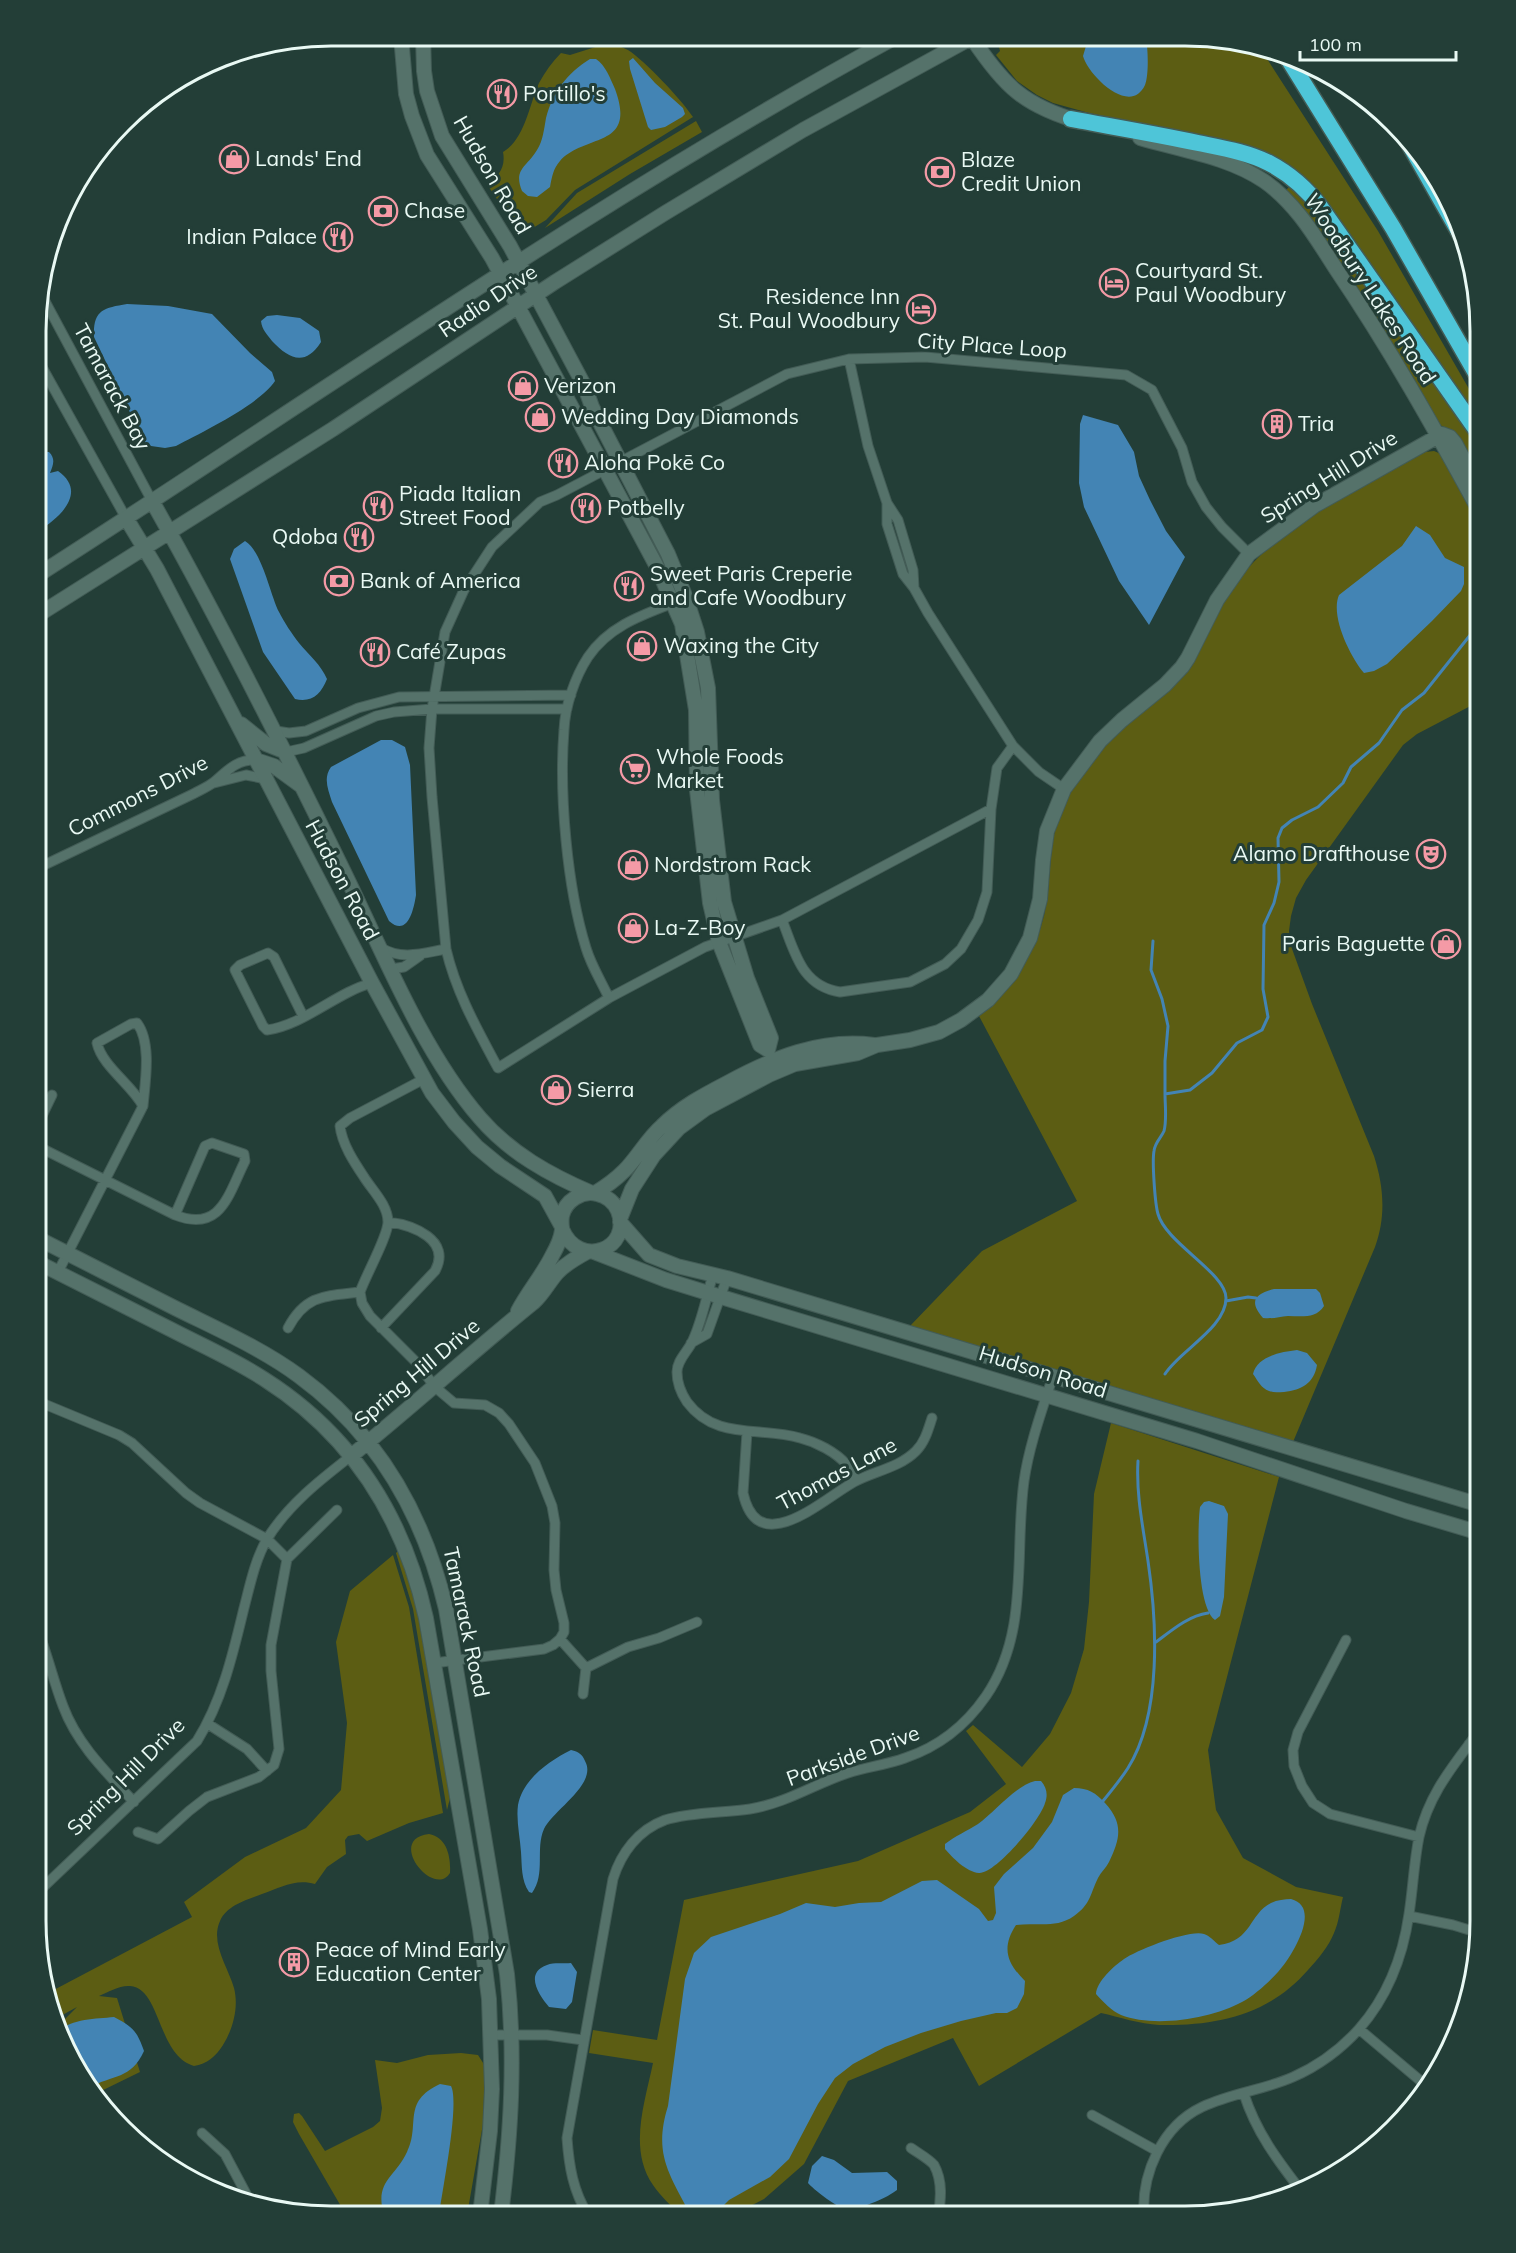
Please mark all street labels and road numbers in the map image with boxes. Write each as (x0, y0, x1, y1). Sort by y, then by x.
street label: Hudson Road (448, 111, 537, 238)
street label: Woodbury Lakes Road (1300, 188, 1442, 389)
street label: Radio Drive (433, 258, 542, 343)
street label: Tamarack Bay (69, 319, 157, 454)
street label: City Place Loop (916, 327, 1068, 363)
street label: Spring Hill Drive (1255, 424, 1402, 529)
street label: Commons Drive (63, 749, 212, 842)
street label: Hudson Road (300, 815, 385, 944)
street label: Spring Hill Drive (348, 1312, 484, 1432)
street label: Hudson Road (976, 1339, 1110, 1403)
street label: Thomas Lane (772, 1431, 901, 1516)
street label: Tamarack Road (438, 1544, 496, 1699)
street label: Spring Hill Drive (61, 1712, 190, 1841)
street label: Parkside Drive (783, 1719, 923, 1791)

